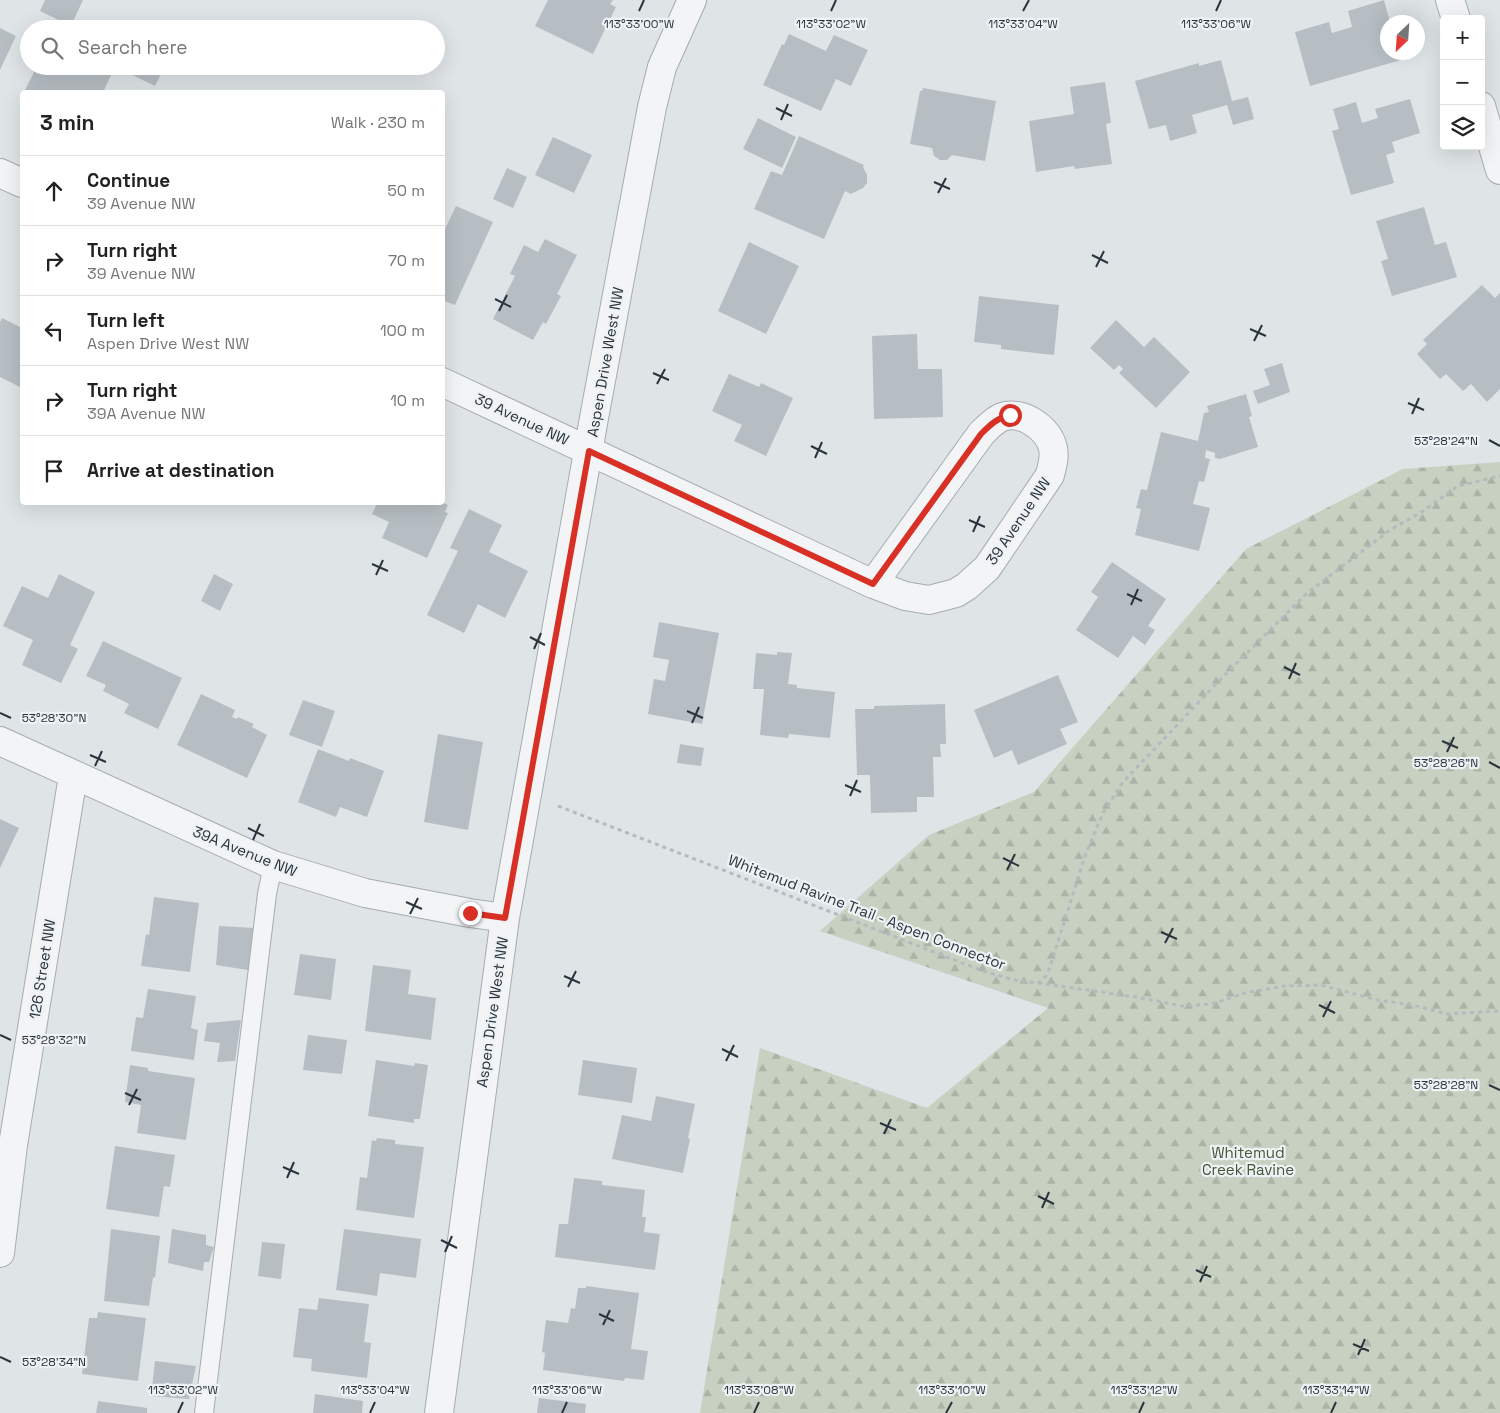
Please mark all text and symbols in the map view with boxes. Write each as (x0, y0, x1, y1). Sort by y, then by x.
north arrow (1380, 15, 1425, 60)
map controls (1440, 15, 1485, 150)
button: + (1440, 15, 1485, 60)
text: 113°33'00"W (604, 16, 675, 32)
text: 113°33'02"W (796, 16, 866, 32)
text: 113°33'04"W (988, 16, 1058, 32)
text: 113°33'06"W (1181, 16, 1251, 32)
search box (20, 20, 445, 75)
icon: search (38, 34, 66, 62)
text: Search here (78, 35, 188, 60)
button: − (1440, 60, 1485, 105)
button: layers (1440, 105, 1485, 150)
text: 3 min (40, 109, 95, 136)
text: Walk · 230 m (331, 112, 425, 133)
text: Continue (87, 168, 170, 193)
icon: ahead (40, 177, 68, 205)
text: 50 m (387, 180, 425, 201)
text: 39 Avenue NW (87, 193, 196, 214)
text: Turn right (87, 238, 177, 263)
icon: right (40, 247, 68, 275)
text: 70 m (388, 250, 425, 271)
text: 39 Avenue NW (87, 263, 196, 284)
street label: Aspen Drive West NW (582, 286, 628, 438)
text: Turn left (87, 308, 165, 333)
icon: left (40, 317, 68, 345)
text: 100 m (380, 320, 425, 341)
text: Aspen Drive West NW (87, 333, 249, 354)
text: Turn right (87, 378, 177, 403)
icon: right (40, 387, 68, 415)
street label: 39 Avenue NW (472, 389, 572, 449)
text: 10 m (390, 390, 425, 411)
text: 39A Avenue NW (87, 403, 205, 424)
route start (999, 404, 1022, 427)
text: 53°28'24"N (1414, 433, 1478, 449)
icon: arrive (40, 457, 68, 485)
text: Arrive at destination (87, 458, 275, 483)
street label: 39 Avenue NW (982, 473, 1054, 569)
text: 53°28'30"N (22, 710, 86, 726)
text: 53°28'26"N (1414, 755, 1478, 771)
street label: 39A Avenue NW (190, 821, 300, 881)
street label: Whitemud Ravine Trail - Aspen Connector (725, 850, 1009, 974)
route end (459, 902, 482, 925)
street label: 126 Street NW (25, 918, 59, 1020)
street label: Aspen Drive West NW (472, 935, 512, 1089)
text: 53°28'32"N (22, 1032, 86, 1048)
text: 53°28'28"N (1414, 1077, 1478, 1093)
park label: Whitemud Creek Ravine (1202, 1143, 1294, 1179)
text: 53°28'34"N (22, 1354, 86, 1370)
text: 113°33'02"W (148, 1382, 218, 1398)
text: 113°33'04"W (340, 1382, 410, 1398)
text: 113°33'06"W (532, 1382, 602, 1398)
text: 113°33'08"W (724, 1382, 795, 1398)
text: 113°33'10"W (918, 1382, 986, 1398)
text: 113°33'12"W (1110, 1382, 1178, 1398)
text: 113°33'14"W (1302, 1382, 1370, 1398)

